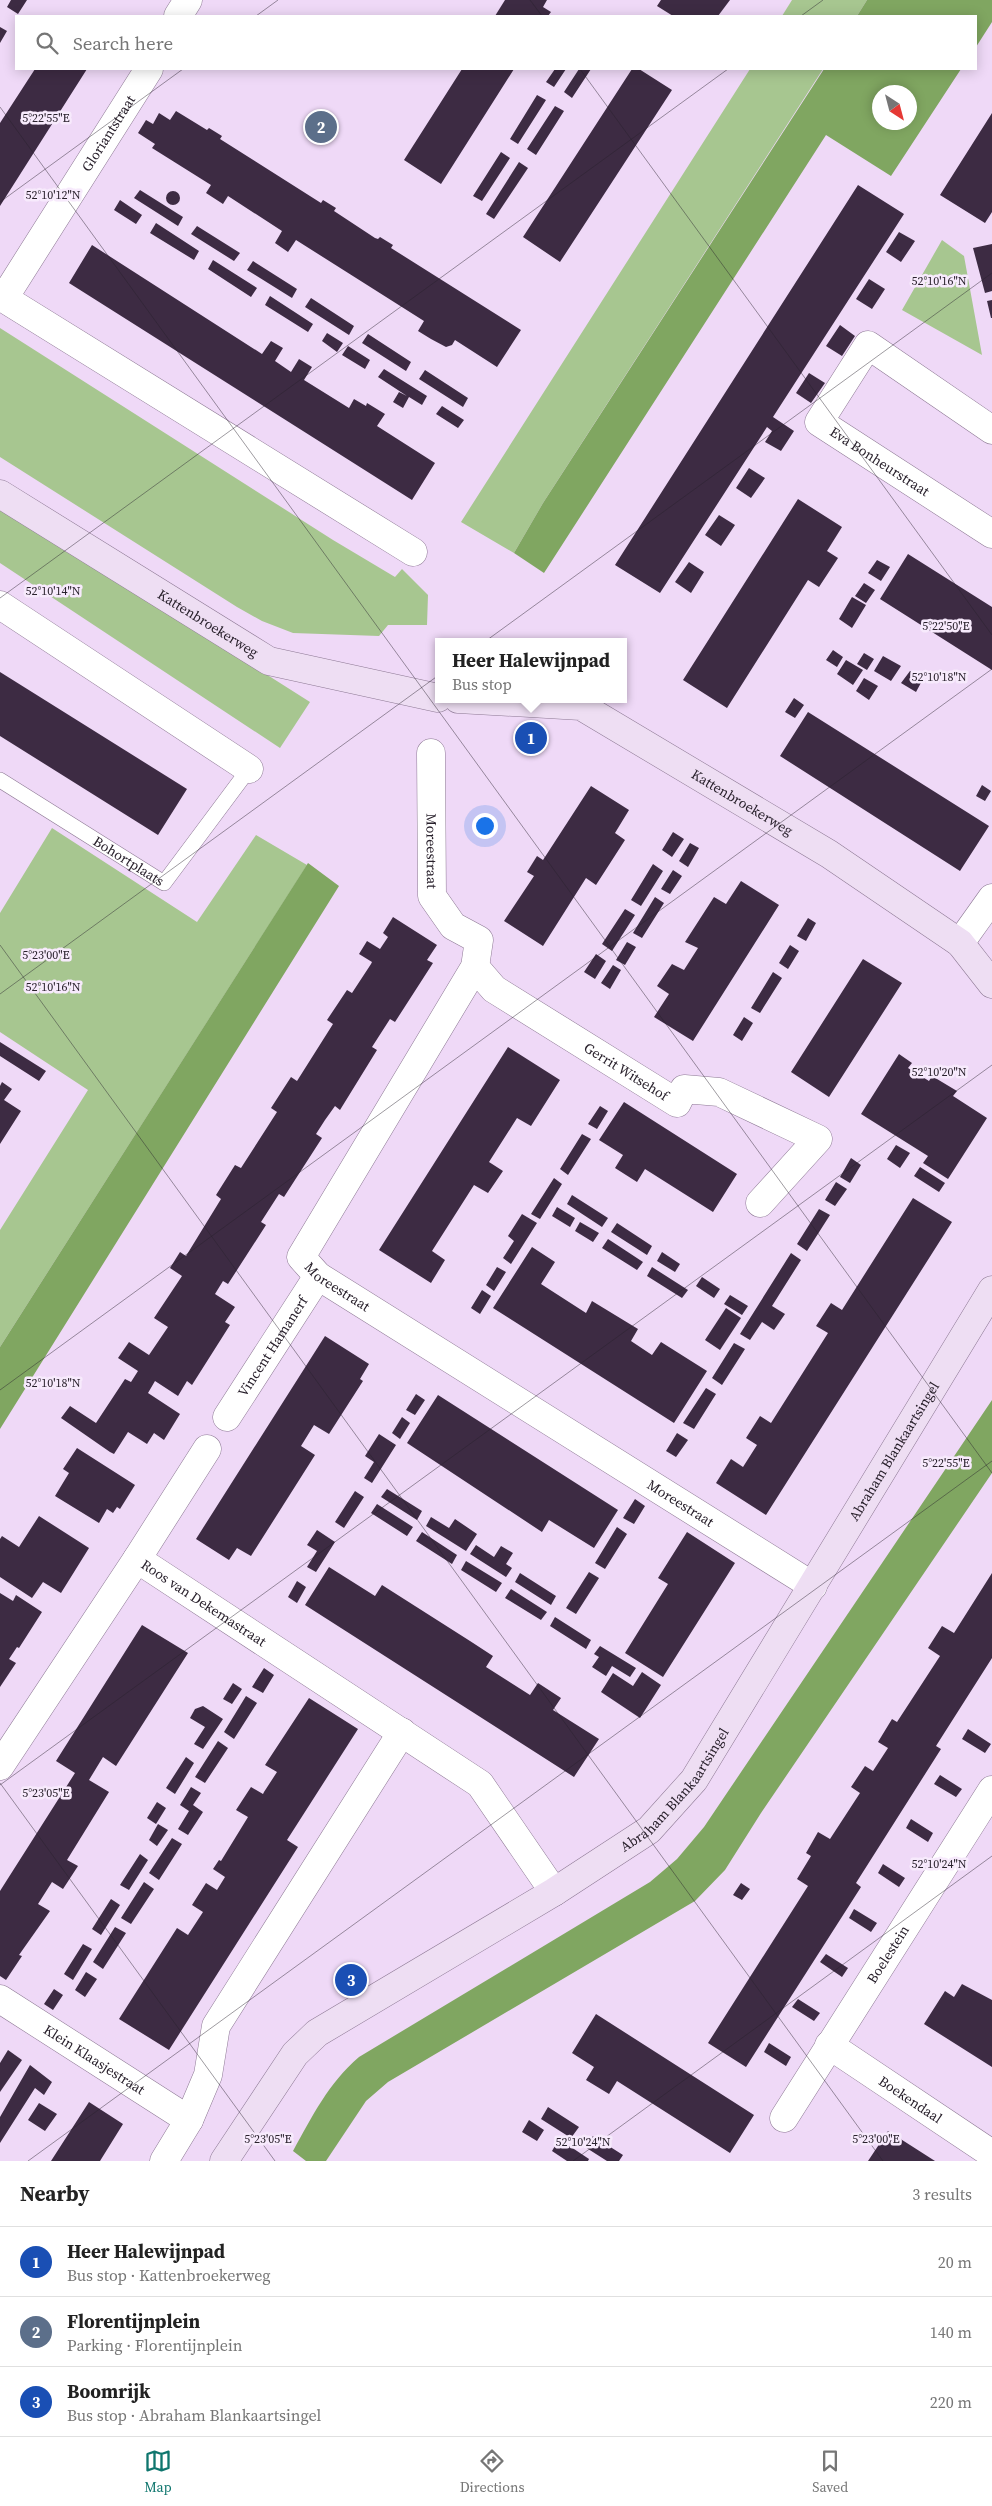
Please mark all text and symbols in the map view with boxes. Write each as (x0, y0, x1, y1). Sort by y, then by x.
search box (15, 15, 977, 70)
icon: search (33, 29, 61, 57)
text: Search here (73, 30, 173, 56)
north arrow (872, 85, 917, 130)
street label: Gloriantstraat (77, 91, 140, 175)
pin: 2 (305, 108, 337, 146)
text: 5°22'55"E (22, 110, 70, 126)
text: 52°10'12"N (25, 187, 81, 203)
text: 52°10'16"N (911, 273, 967, 289)
street label: Eva Bonheurstraat (826, 422, 934, 501)
text: 52°10'14"N (25, 583, 81, 599)
street label: Kattenbroekerweg (154, 584, 262, 662)
text: 5°22'50"E (922, 618, 970, 634)
popup (435, 638, 627, 703)
text: Heer Halewijnpad (452, 647, 610, 673)
text: 52°10'18"N (911, 669, 967, 685)
text: Bus stop (452, 673, 512, 695)
pin: 1 (515, 719, 547, 757)
street label: Kattenbroekerweg (688, 764, 797, 840)
street label: Moreestraat (421, 813, 442, 889)
your location (472, 813, 498, 839)
street label: Bohortplaats (89, 831, 168, 891)
text: 5°23'00"E (22, 947, 70, 963)
text: 52°10'16"N (25, 979, 81, 995)
street label: Gerrit Witsehof (580, 1038, 673, 1106)
text: 52°10'20"N (911, 1064, 967, 1080)
street label: Moreestraat (300, 1258, 374, 1316)
street label: Vincent Hamanerf (233, 1291, 313, 1401)
text: 52°10'18"N (25, 1375, 81, 1391)
street label: Abraham Blankaartsingel (844, 1378, 944, 1525)
text: 5°22'55"E (922, 1455, 970, 1471)
street label: Moreestraat (643, 1475, 718, 1532)
street label: Roos van Dekemastraat (137, 1554, 271, 1651)
street label: Abraham Blankaartsingel (616, 1724, 733, 1856)
text: 5°23'05"E (22, 1785, 70, 1801)
text: 52°10'24"N (911, 1856, 967, 1872)
street label: Boelestein (862, 1921, 914, 1987)
pin: 3 (335, 1961, 367, 1999)
street label: Klein Klaasjestraat (40, 2020, 149, 2099)
street label: Boekendaal (875, 2071, 946, 2128)
text: 5°23'05"E (244, 2131, 292, 2147)
text: 5°23'00"E (852, 2131, 900, 2147)
text: 52°10'24"N (555, 2134, 611, 2150)
text: Nearby (20, 2179, 90, 2208)
text: 3 results (912, 2183, 972, 2205)
text: Heer Halewijnpad (67, 2238, 225, 2264)
text: 1 (32, 2251, 40, 2273)
text: 20 m (938, 2251, 972, 2273)
text: Bus stop · Kattenbroekerweg (67, 2264, 271, 2286)
text: Florentijnplein (67, 2308, 200, 2334)
text: 2 (32, 2321, 40, 2343)
text: 140 m (930, 2321, 972, 2343)
text: Parking · Florentijnplein (67, 2334, 242, 2356)
text: Boomrijk (67, 2378, 150, 2404)
text: 3 (32, 2391, 40, 2413)
text: 220 m (930, 2391, 972, 2413)
text: Bus stop · Abraham Blankaartsingel (67, 2404, 321, 2426)
tab: Map (144, 2447, 172, 2497)
tab: Directions (460, 2447, 524, 2497)
tab: Saved (812, 2447, 848, 2497)

